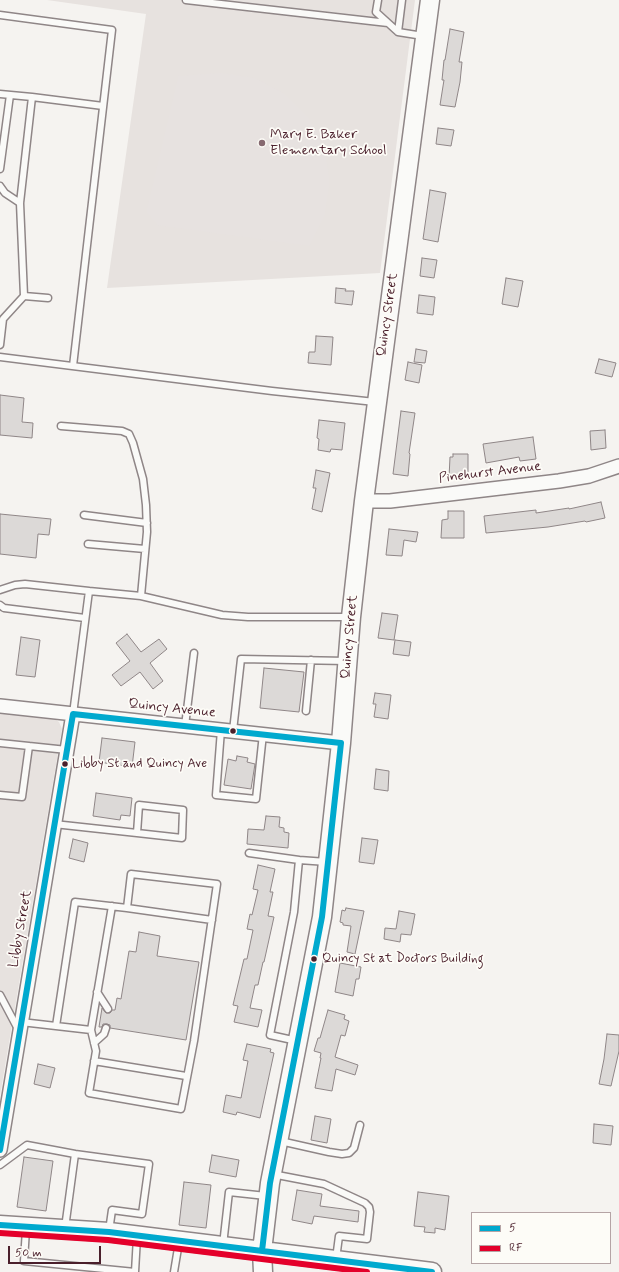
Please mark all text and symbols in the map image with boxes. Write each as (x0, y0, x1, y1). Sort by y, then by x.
place label: Mary E. Baker Elementary School (270, 127, 386, 160)
marker: Mary E. Baker Elementary School (257, 138, 267, 148)
street label: Quincy Street (374, 272, 402, 358)
street label: Pinehurst Avenue (438, 458, 542, 488)
street label: Quincy Street (338, 594, 362, 680)
street label: Quincy Avenue (127, 696, 217, 722)
unlabelled marker (228, 726, 238, 736)
place label: Libby St and Quincy Ave (72, 756, 207, 772)
marker: Libby St and Quincy Ave (60, 759, 70, 769)
street label: Libby Street (6, 889, 36, 969)
place label: Quincy St at Doctors Building (322, 951, 484, 967)
marker: Quincy St at Doctors Building (309, 954, 319, 964)
legend (471, 1212, 611, 1264)
text: 5 (509, 1220, 516, 1236)
scale bar (10, 1238, 103, 1264)
text: RF (509, 1240, 523, 1256)
text: 50 m (15, 1245, 42, 1261)

